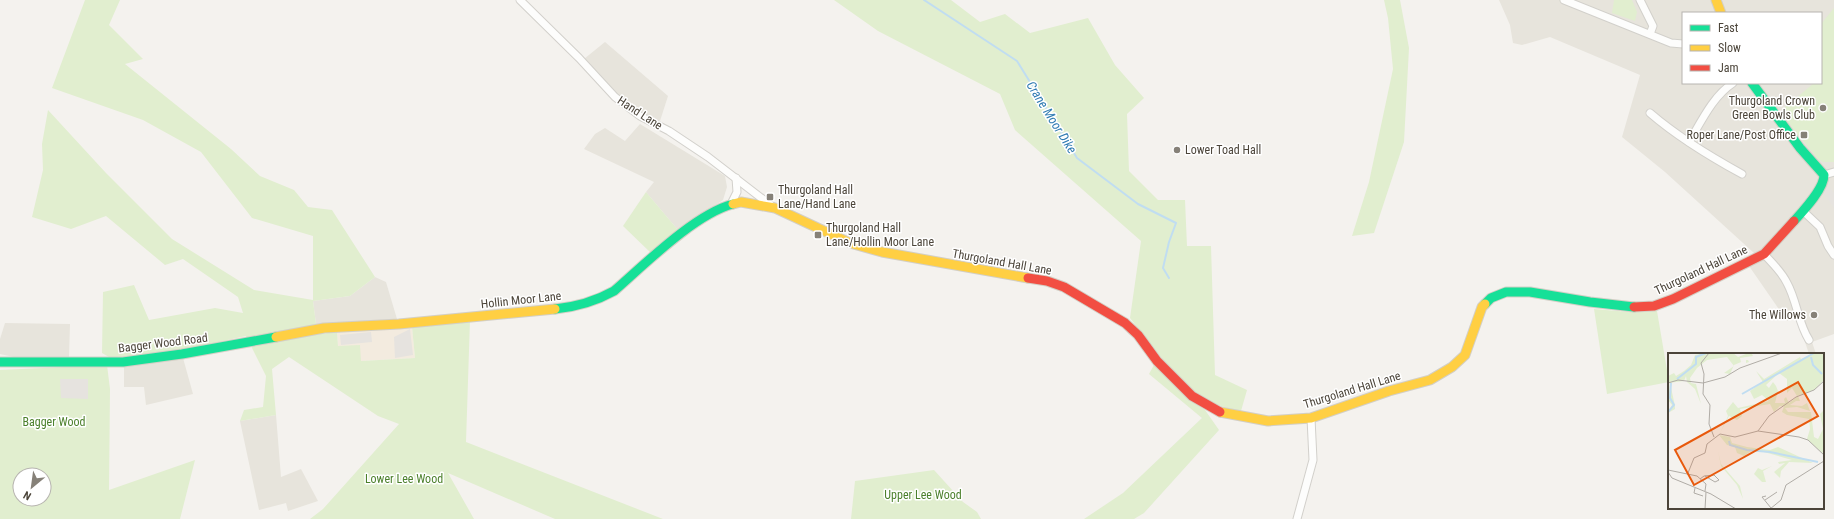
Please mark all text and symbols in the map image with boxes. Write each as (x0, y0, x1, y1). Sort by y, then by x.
legend (1682, 12, 1822, 84)
text: Fast (1718, 21, 1739, 35)
text: Slow (1718, 41, 1741, 55)
text: Jam (1718, 61, 1739, 75)
water label: Crane Moor Dike (1023, 78, 1080, 156)
street label: Hand Lane (615, 93, 665, 133)
place label: Thurgoland Crown Green Bowls Club (1729, 94, 1815, 122)
marker: Thurgoland Crown Green Bowls Club (1818, 103, 1828, 113)
place label: Roper Lane/Post Office (1687, 128, 1796, 142)
marker: Roper Lane/Post Office (1799, 130, 1809, 140)
place label: Lower Toad Hall (1185, 143, 1261, 157)
marker: Lower Toad Hall (1172, 145, 1182, 155)
place label: Thurgoland Hall Lane/Hand Lane (778, 183, 856, 211)
marker: Thurgoland Hall Lane/Hand Lane (765, 192, 775, 202)
place label: Thurgoland Hall Lane/Hollin Moor Lane (826, 221, 934, 249)
marker: Thurgoland Hall Lane/Hollin Moor Lane (813, 230, 823, 240)
street label: Thurgoland Hall Lane (1652, 242, 1750, 298)
street label: Thurgoland Hall Lane (951, 246, 1053, 278)
street label: Hollin Moor Lane (480, 289, 562, 311)
place label: The Willows (1749, 308, 1806, 322)
marker: The Willows (1809, 310, 1819, 320)
street label: Bagger Wood Road (117, 331, 209, 355)
inset map (1668, 353, 1824, 509)
street label: Thurgoland Hall Lane (1302, 368, 1403, 411)
park label: Bagger Wood (22, 415, 86, 429)
north arrow (12, 467, 52, 507)
park label: Lower Lee Wood (365, 472, 443, 486)
text: N (21, 488, 33, 503)
park label: Upper Lee Wood (884, 488, 962, 502)

